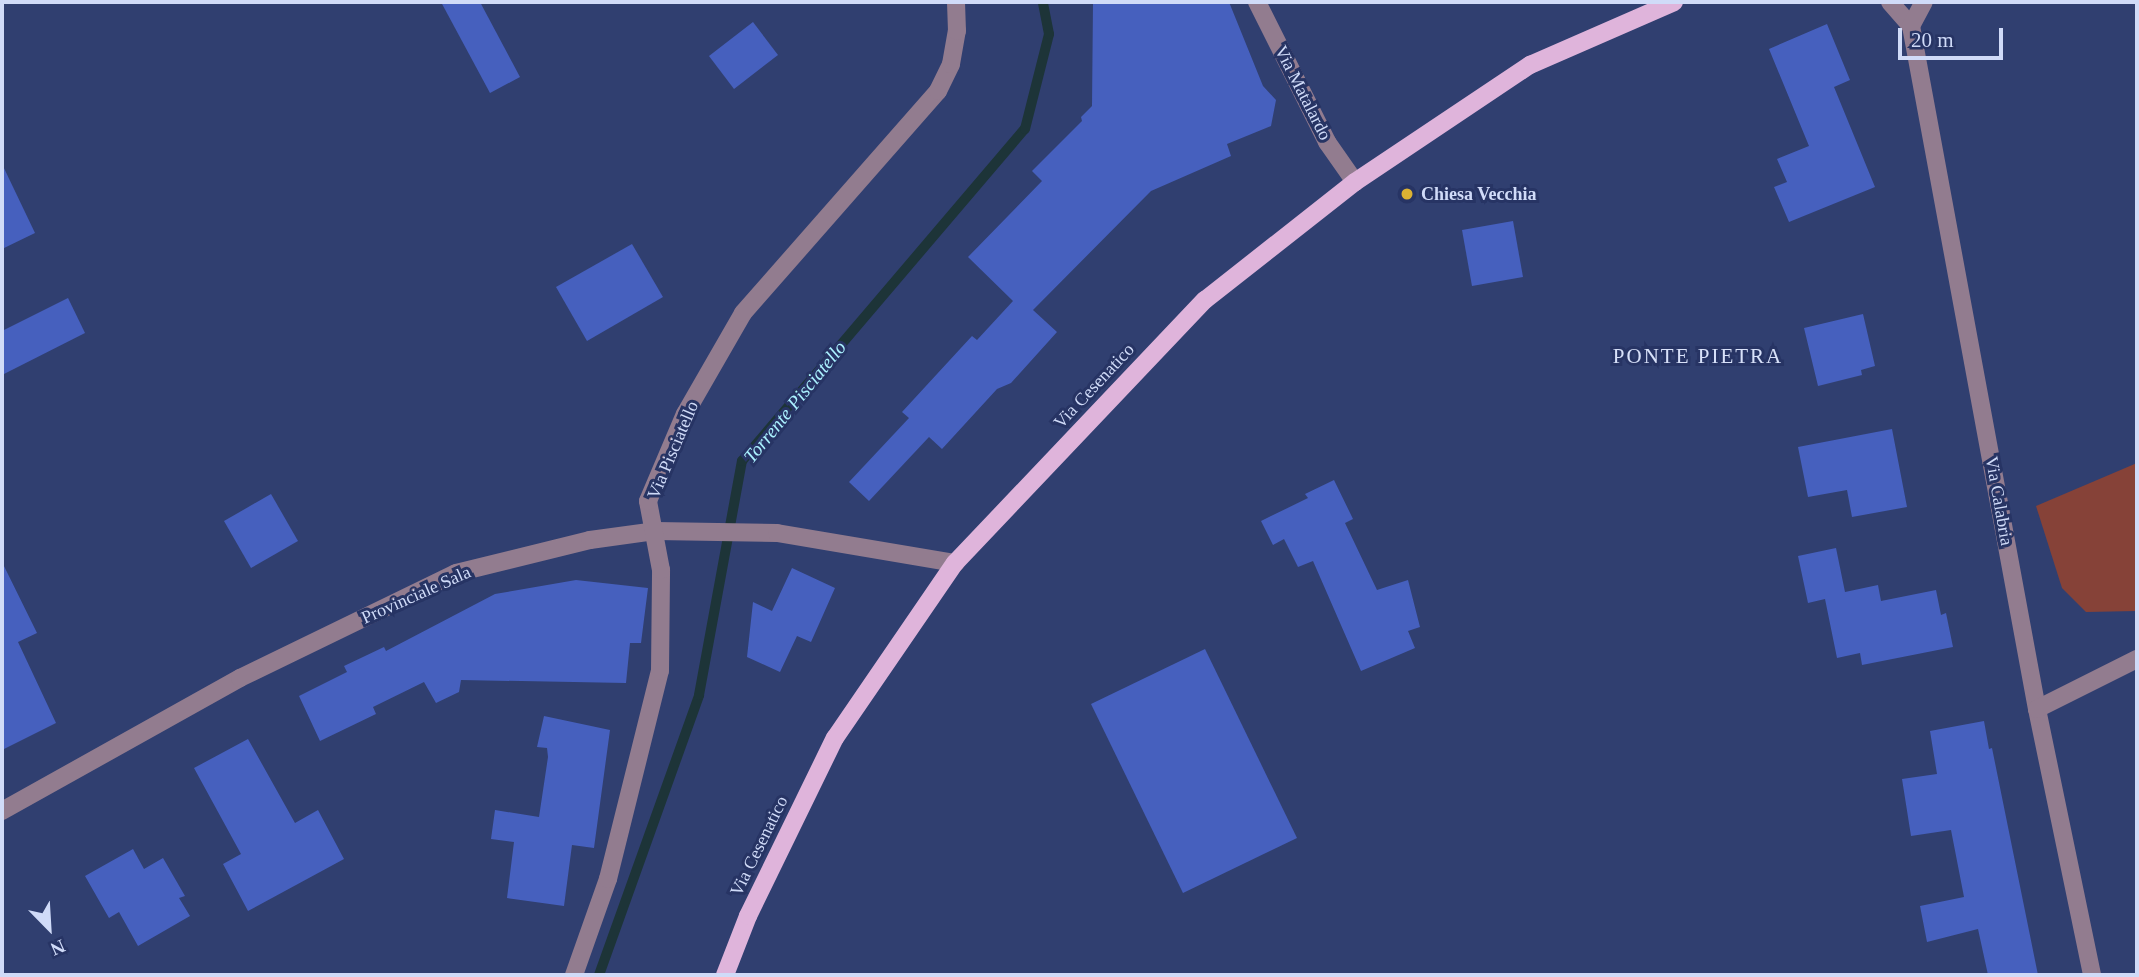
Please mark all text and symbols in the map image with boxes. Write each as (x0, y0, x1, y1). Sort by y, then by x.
scale bar (1901, 14, 2006, 58)
text: 20 m (1911, 28, 1954, 52)
street label: Via Matalardo (1270, 42, 1336, 144)
place label: Chiesa Vecchia (1421, 183, 1537, 205)
marker: Chiesa Vecchia (1399, 186, 1415, 202)
water label: Torrente Pisciatello (739, 337, 851, 467)
street label: Via Cesenatico (1049, 339, 1139, 433)
district label: PONTE PIETRA (1614, 343, 1782, 369)
street label: Via Pisciatello (643, 398, 703, 502)
street label: Via Calabria (1981, 455, 2017, 547)
street label: Provinciale Sala (358, 561, 474, 629)
street label: Via Cesenatico (726, 793, 792, 899)
north arrow (14, 893, 84, 963)
text: N (47, 935, 68, 960)

